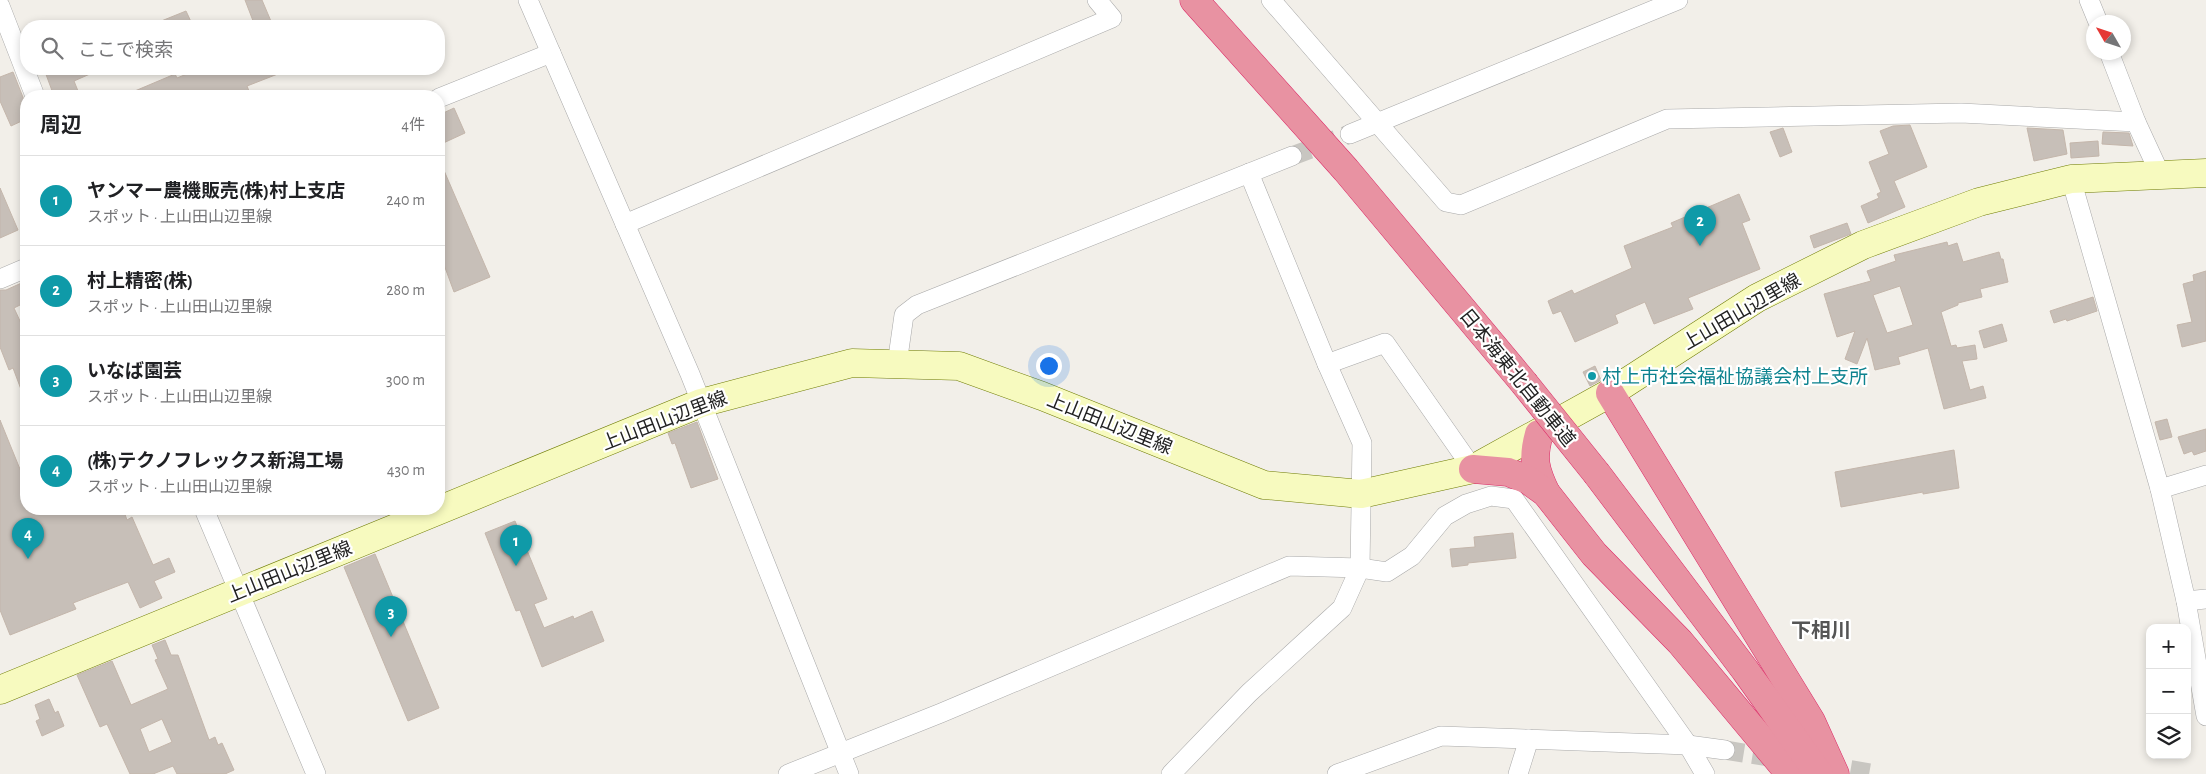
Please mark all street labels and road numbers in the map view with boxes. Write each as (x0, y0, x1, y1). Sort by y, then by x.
street label: 上山田山辺里線 (1679, 270, 1804, 354)
street label: 日本海東北自動車道 (1456, 305, 1579, 450)
street label: 上山田山辺里線 (599, 388, 730, 454)
street label: 上山田山辺里線 (1044, 390, 1175, 458)
street label: 上山田山辺里線 (224, 538, 355, 606)

